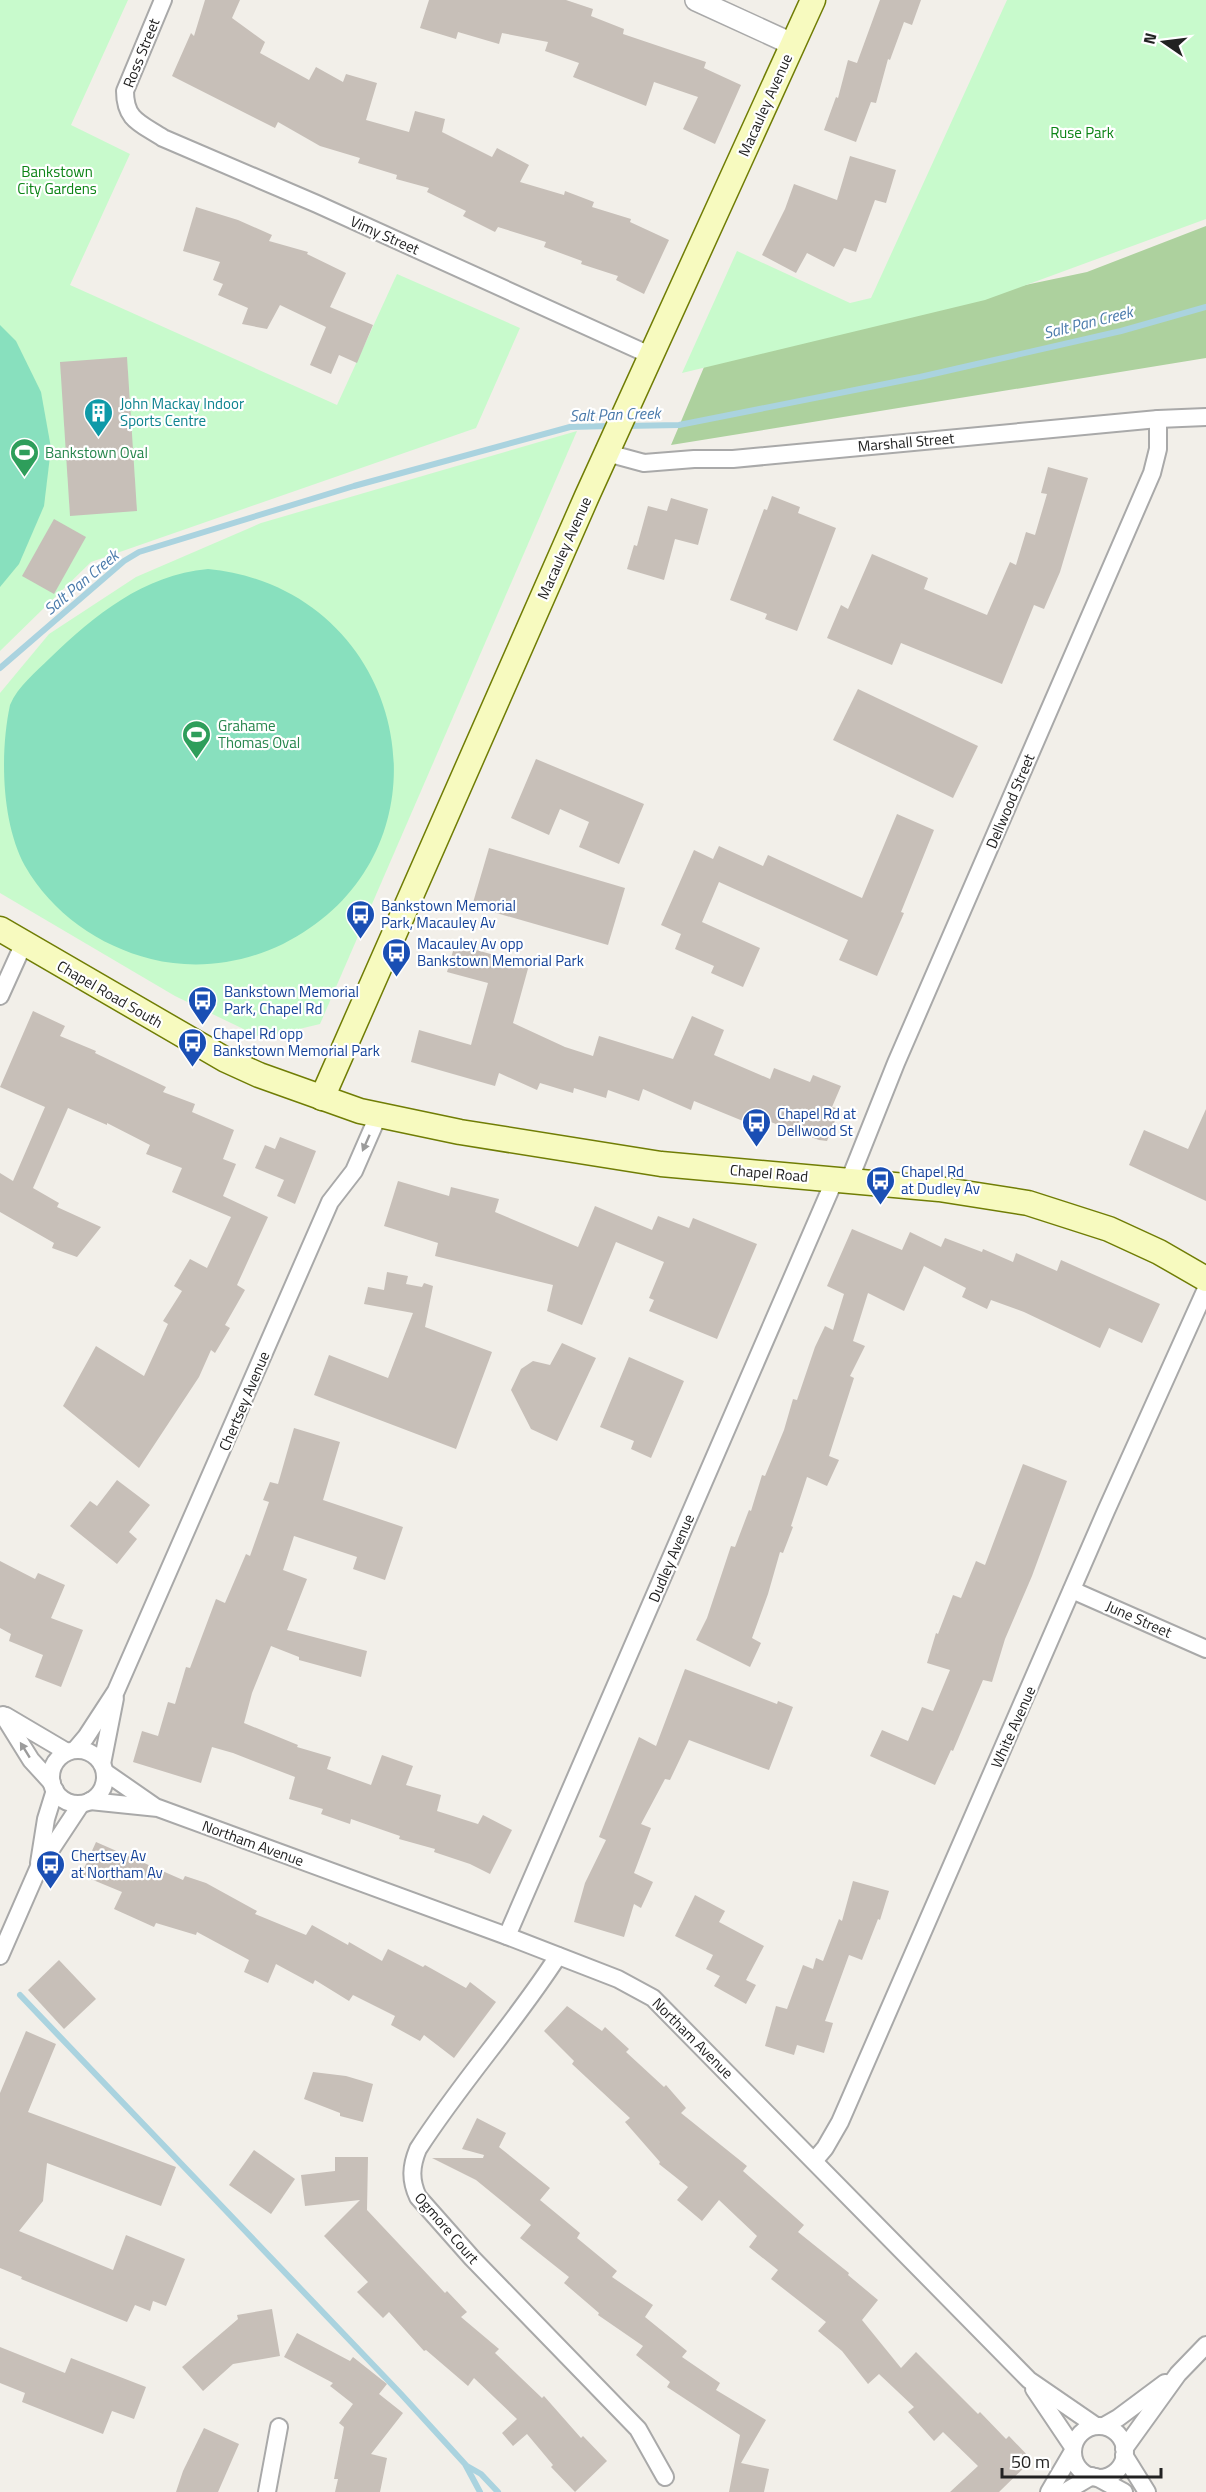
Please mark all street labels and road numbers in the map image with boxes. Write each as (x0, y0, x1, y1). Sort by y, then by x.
street label: Ross Street (117, 14, 166, 91)
street label: Macauley Avenue (732, 50, 798, 160)
street label: Vimy Street (347, 210, 424, 261)
street label: Marshall Street (857, 426, 956, 458)
street label: Macauley Avenue (531, 493, 597, 603)
street label: Dellwood Street (980, 749, 1041, 852)
street label: Chapel Road South (53, 954, 167, 1034)
street label: Chapel Road (729, 1158, 809, 1188)
street label: Chertsey Avenue (213, 1348, 275, 1454)
street label: Dudley Avenue (642, 1510, 700, 1606)
street label: June Street (1102, 1594, 1176, 1644)
street label: White Avenue (985, 1682, 1041, 1772)
street label: Northam Avenue (199, 1814, 307, 1872)
street label: Northam Avenue (647, 1992, 739, 2084)
street label: Ogmore Court (409, 2187, 485, 2269)

